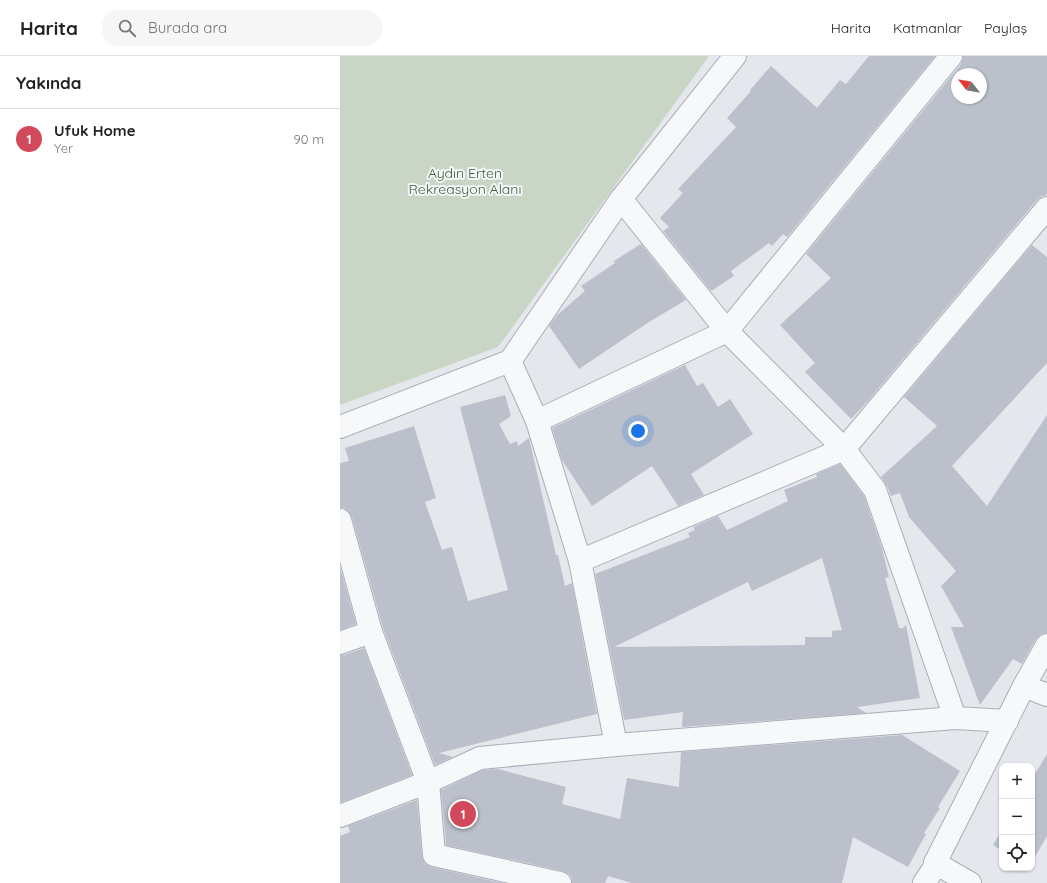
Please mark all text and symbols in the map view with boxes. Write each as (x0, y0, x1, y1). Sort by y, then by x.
search box (102, 10, 382, 46)
text: Harita (20, 16, 78, 40)
icon: search (116, 17, 138, 39)
text: Burada ara (148, 18, 227, 37)
text: Harita (831, 19, 871, 37)
text: Katmanlar (893, 19, 962, 37)
text: Paylaş (984, 19, 1027, 37)
north arrow (951, 68, 987, 104)
text: Yakında (16, 72, 81, 93)
text: Ufuk Home (54, 121, 136, 140)
text: 1 (26, 131, 32, 147)
text: 90 m (294, 131, 324, 147)
text: Yer (54, 140, 73, 156)
park label: Aydın Erten Rekreasyon Alanı (409, 164, 521, 198)
your location (628, 421, 648, 441)
map controls (999, 763, 1035, 871)
button: + (999, 763, 1035, 799)
pin: 1 (450, 799, 476, 829)
button: − (999, 799, 1035, 835)
button: locate (999, 835, 1035, 871)

